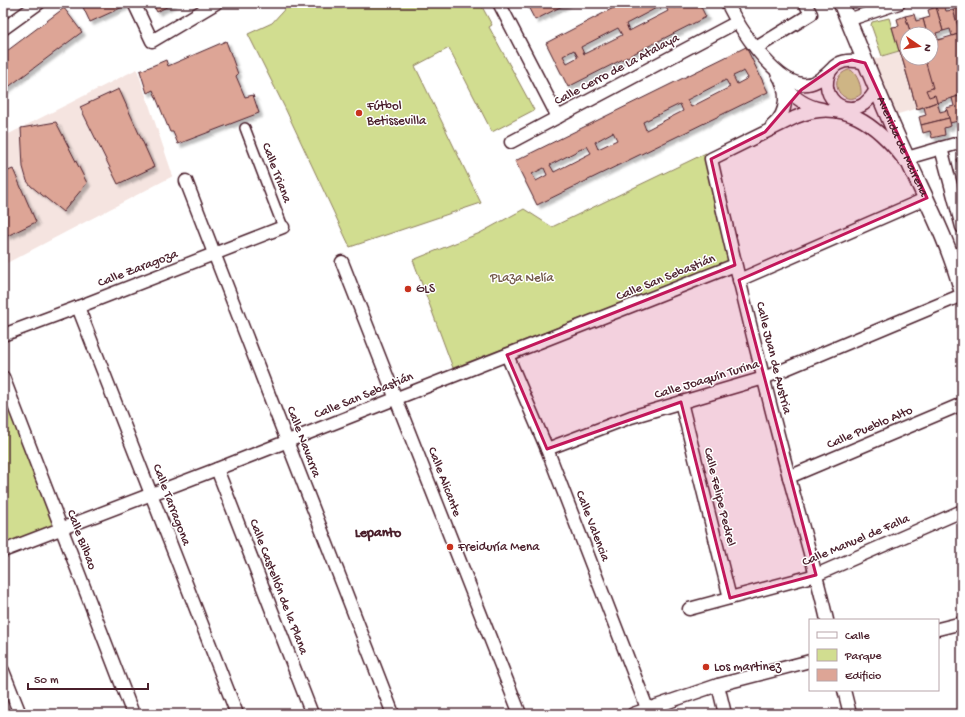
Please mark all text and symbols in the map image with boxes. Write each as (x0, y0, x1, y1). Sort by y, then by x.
north arrow (899, 26, 939, 66)
street label: Calle Cerro de La Atalaya (552, 30, 683, 109)
text: N (920, 43, 933, 53)
street label: Avenida de Mairena (873, 94, 932, 200)
place label: Fútbol Betissevilla (366, 99, 427, 129)
marker: Fútbol Betissevilla (354, 108, 364, 118)
street label: Calle Triana (258, 141, 295, 206)
street label: Calle Zaragoza (96, 247, 181, 291)
street label: Calle San Sebastián (614, 251, 718, 305)
park label: PLaza Nelía (489, 271, 554, 286)
place label: GLS (416, 282, 436, 297)
marker: GLS (403, 284, 413, 294)
street label: Calle Juan de Austria (752, 300, 794, 416)
street label: Calle Joaquín Turina (653, 357, 762, 403)
street label: Calle San Sebastián (312, 369, 416, 423)
street label: Calle Pueblo Alto (825, 403, 915, 453)
street label: Calle Navarra (283, 404, 324, 480)
street label: Calle Alicante (424, 445, 464, 519)
street label: Calle Felipe Pedrel (700, 446, 738, 548)
street label: Calle Tarragona (149, 462, 194, 549)
street label: Calle Valencia (572, 489, 613, 564)
street label: Calle Bilbao (63, 508, 99, 572)
street label: Calle Manuel de Falla (800, 511, 913, 570)
street label: Calle Castellón de la Plana (245, 517, 311, 658)
district label: Lepanto (355, 525, 402, 542)
place label: Freiduría Mena (457, 540, 540, 555)
marker: Freiduría Mena (445, 542, 455, 552)
legend (809, 619, 939, 691)
text: Calle (845, 630, 870, 644)
text: Parque (844, 650, 882, 664)
place label: Los martinez (714, 660, 782, 675)
marker: Los martinez (701, 662, 711, 672)
scale bar (28, 665, 148, 691)
text: Edificio (845, 670, 881, 684)
text: 50 m (34, 674, 59, 688)

